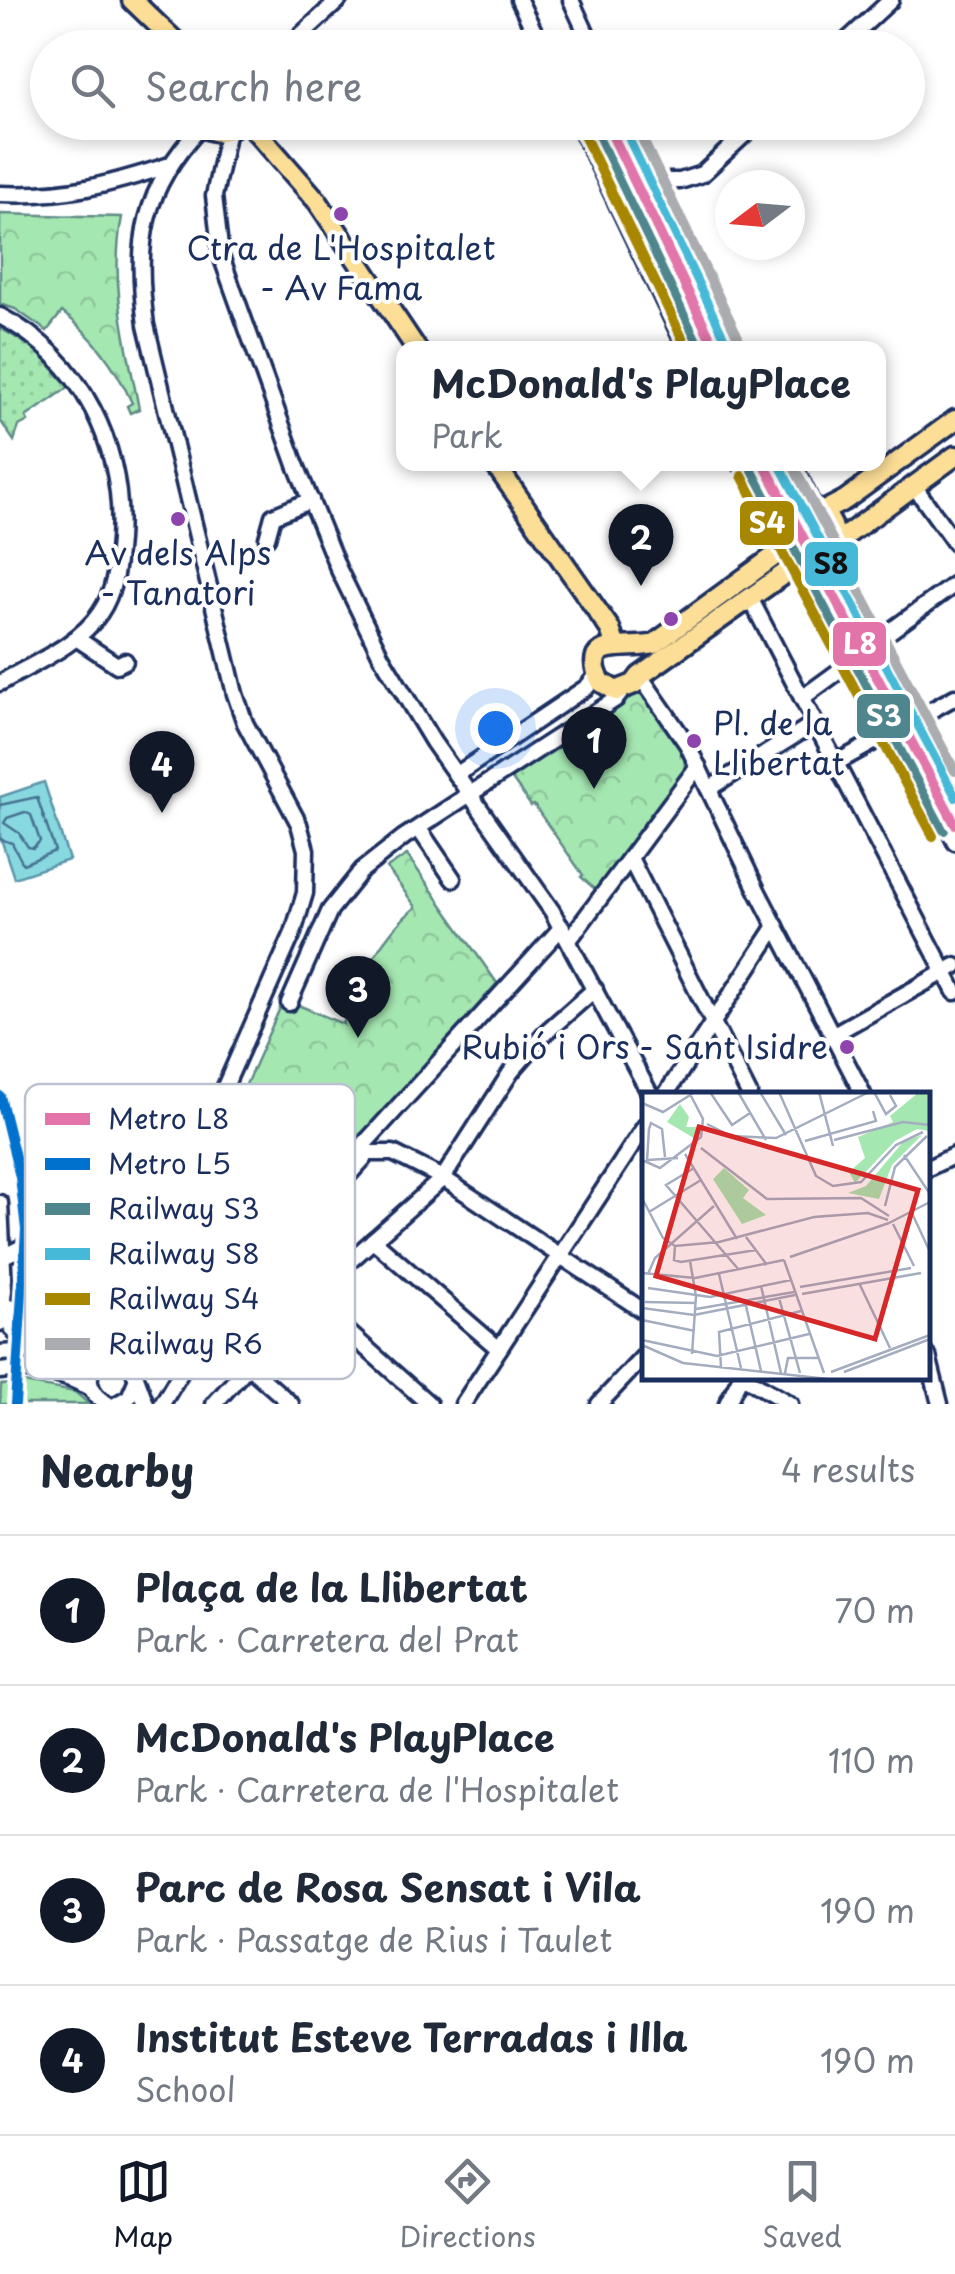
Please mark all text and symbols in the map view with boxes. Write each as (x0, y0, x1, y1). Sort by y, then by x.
search box (30, 30, 925, 140)
text: Search here (145, 57, 362, 114)
icon: search (65, 58, 120, 113)
north arrow (715, 170, 805, 260)
marker: Ctra de L'Hospitalet - Av Fama (331, 204, 351, 224)
place label: Ctra de L'Hospitalet - Av Fama (186, 223, 496, 311)
popup (396, 341, 886, 471)
text: McDonald's PlayPlace (431, 354, 851, 411)
text: Park (431, 411, 503, 459)
line badge: S4 (738, 499, 796, 547)
text: S4 (749, 500, 785, 543)
pin: 2 (608, 504, 674, 586)
marker: Av dels Alps - Tanatori (168, 509, 188, 529)
place label: Av dels Alps - Tanatori (85, 528, 271, 616)
line badge: S8 (803, 540, 860, 588)
text: S8 (813, 541, 849, 584)
unlabelled marker (661, 609, 681, 629)
line badge: L8 (831, 620, 888, 668)
text: L8 (843, 621, 877, 664)
line badge: S3 (855, 692, 912, 740)
text: S3 (866, 693, 902, 736)
place label: Pl. de la Llibertat (713, 698, 845, 786)
your location (470, 703, 521, 754)
pin: 1 (562, 706, 626, 789)
pin: 4 (130, 730, 194, 813)
marker: Pl. de la Llibertat (684, 731, 704, 751)
pin: 3 (326, 956, 390, 1038)
place label: Rubió i Ors - Sant Isidre (462, 1022, 828, 1070)
marker: Rubió i Ors - Sant Isidre (837, 1037, 857, 1057)
legend (25, 1084, 355, 1379)
inset map (642, 1092, 930, 1379)
text: Metro L8 (108, 1096, 229, 1139)
text: Metro L5 (108, 1141, 231, 1184)
text: Railway S3 (108, 1186, 259, 1229)
text: Railway S8 (108, 1231, 260, 1274)
text: Railway S4 (108, 1276, 259, 1319)
text: Railway R6 (108, 1321, 263, 1364)
text: Nearby (40, 1438, 194, 1501)
text: 4 results (781, 1445, 915, 1493)
text: Plaça de la Llibertat (135, 1558, 528, 1615)
text: 1 (65, 1586, 80, 1634)
text: 70 m (835, 1586, 915, 1634)
text: Park · Carretera del Prat (135, 1615, 519, 1663)
text: McDonald's PlayPlace (135, 1708, 555, 1765)
text: 2 (61, 1736, 84, 1784)
text: 110 m (828, 1736, 915, 1784)
text: Park · Carretera de l'Hospitalet (135, 1765, 619, 1813)
text: Parc de Rosa Sensat i Vila (135, 1858, 641, 1915)
text: 3 (62, 1886, 83, 1934)
text: 190 m (820, 1886, 915, 1934)
text: Park · Passatge de Rius i Taulet (135, 1915, 612, 1963)
text: Institut Esteve Terradas i Illa (135, 2008, 688, 2065)
text: 4 (62, 2036, 83, 2084)
text: 190 m (820, 2036, 915, 2084)
text: School (135, 2065, 236, 2113)
tab: Map (113, 2154, 173, 2257)
tab: Directions (400, 2154, 536, 2257)
tab: Saved (762, 2154, 842, 2257)

